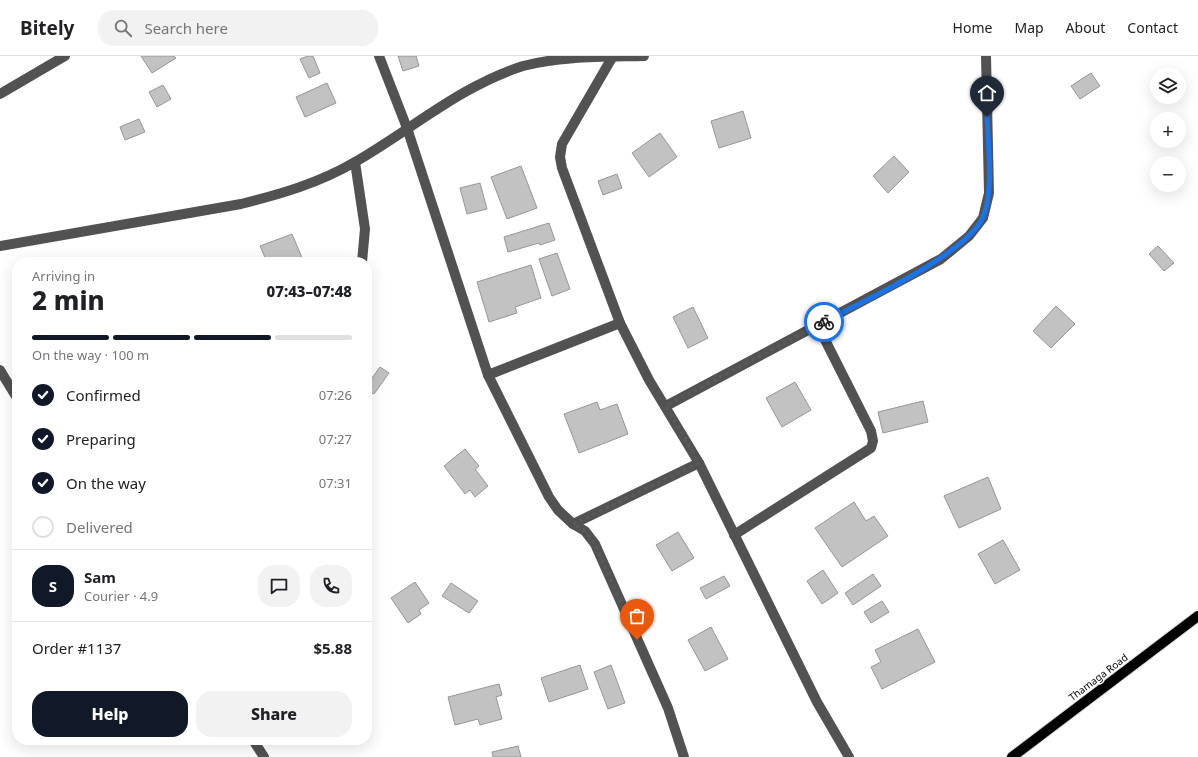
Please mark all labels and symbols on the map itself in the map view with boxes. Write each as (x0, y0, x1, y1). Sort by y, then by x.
pin (970, 76, 1004, 117)
courier (804, 302, 844, 342)
pin (620, 599, 654, 640)
street label: Thamaga Road (1066, 650, 1130, 704)

